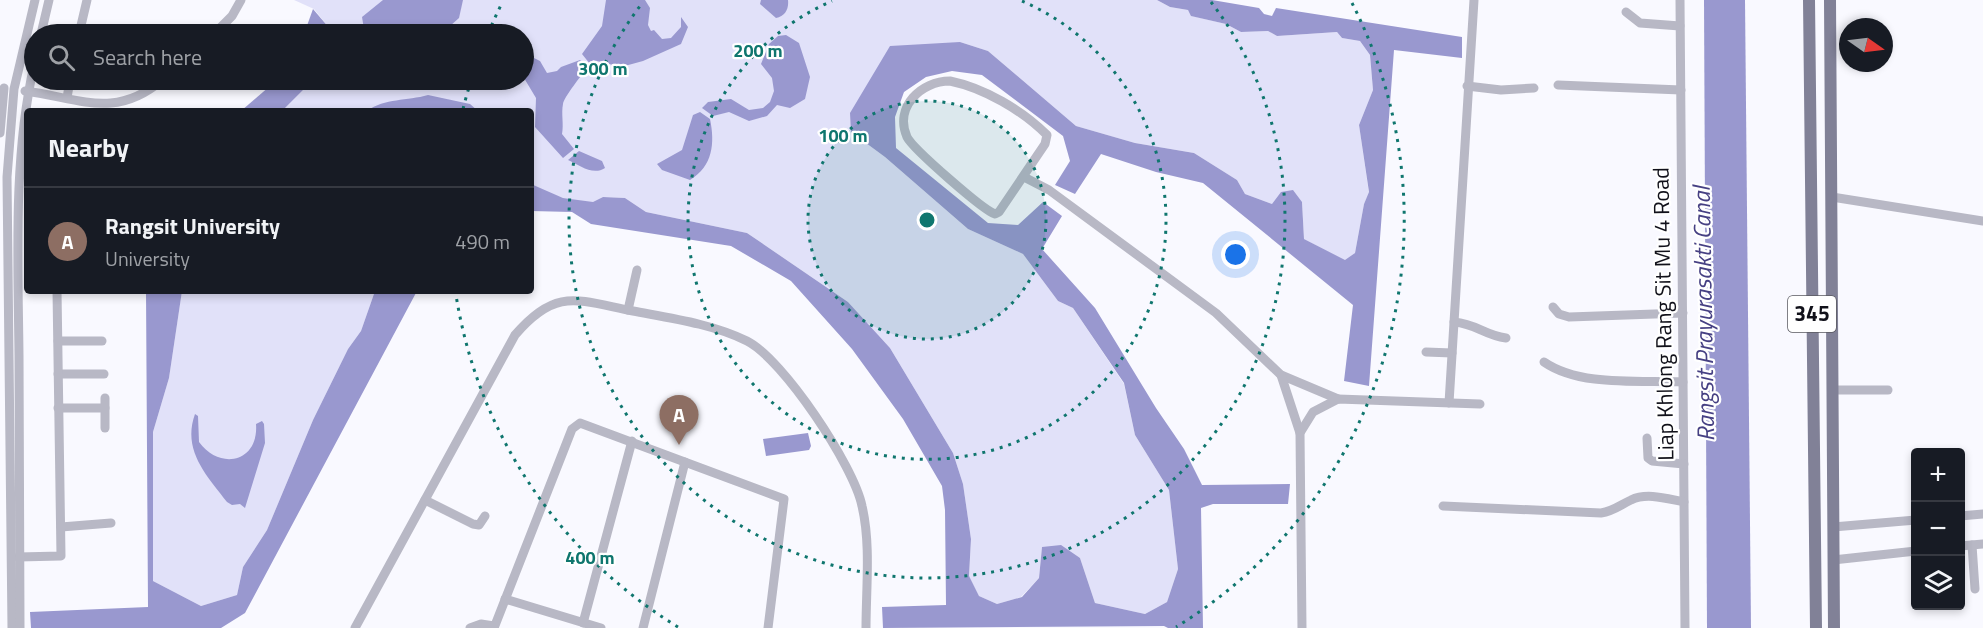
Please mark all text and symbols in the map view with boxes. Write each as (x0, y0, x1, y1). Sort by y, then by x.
north arrow (1839, 18, 1893, 72)
search box (24, 24, 534, 90)
text: 200 m (733, 37, 783, 64)
text: Search here (93, 40, 202, 74)
icon: search (45, 41, 78, 74)
text: 300 m (578, 55, 628, 82)
text: 100 m (818, 122, 868, 149)
text: Nearby (48, 128, 129, 167)
street label: Liap Khlong Rang Sit Mu 4 Road (1643, 167, 1683, 461)
water label: Rangsit Prayurasakti Canal (1683, 183, 1723, 442)
text: Rangsit University (105, 209, 280, 243)
centre of rings (917, 210, 937, 230)
text: A (61, 226, 74, 257)
text: 490 m (455, 226, 510, 257)
your location (1221, 240, 1250, 269)
text: University (105, 243, 190, 274)
road number: 345 (1788, 296, 1836, 332)
pin: A (660, 396, 698, 445)
map controls (1911, 448, 1965, 610)
button: + (1911, 448, 1965, 502)
button: − (1911, 502, 1965, 556)
text: 400 m (565, 544, 615, 571)
button: layers (1911, 556, 1965, 610)

